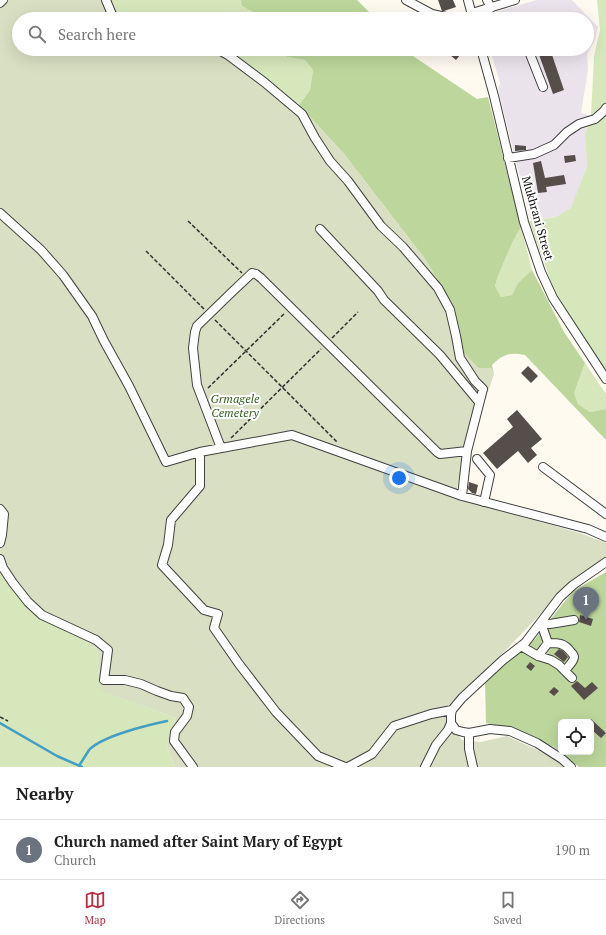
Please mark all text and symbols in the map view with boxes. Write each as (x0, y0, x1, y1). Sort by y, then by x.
search box (12, 12, 594, 56)
icon: search (26, 23, 48, 45)
text: Search here (58, 24, 136, 44)
street label: Mukhrani Street (519, 174, 557, 262)
park label: Grmagele Cemetery (211, 391, 260, 420)
your location (389, 468, 409, 488)
pin: 1 (573, 587, 599, 620)
map controls (558, 719, 594, 755)
button: locate (558, 719, 594, 755)
text: Nearby (16, 782, 74, 805)
text: Church named after Saint Mary of Egypt (54, 831, 343, 851)
text: 1 (25, 841, 33, 859)
text: 190 m (555, 841, 590, 859)
text: Church (54, 851, 96, 869)
tab: Map (84, 889, 106, 927)
tab: Directions (274, 889, 325, 927)
tab: Saved (493, 889, 522, 927)

